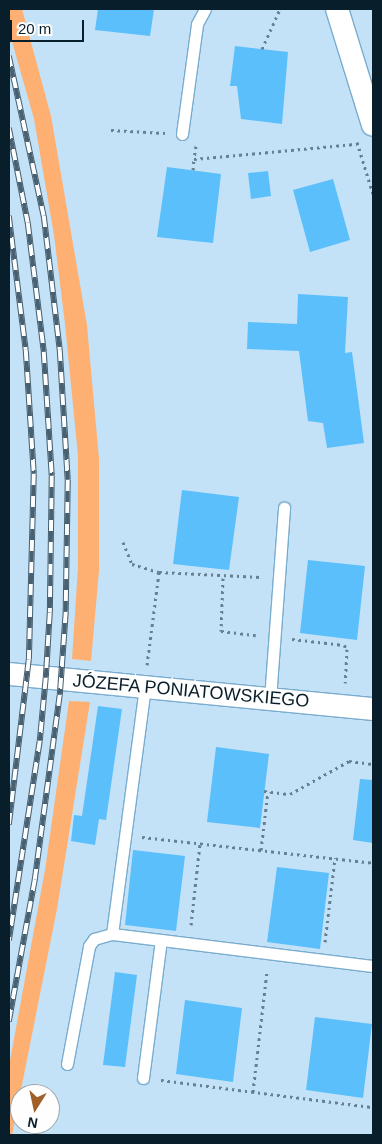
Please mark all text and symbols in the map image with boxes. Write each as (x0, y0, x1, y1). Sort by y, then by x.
scale bar (12, 10, 86, 42)
text: 20 m (18, 20, 51, 37)
street label: JÓZEFA PONIATOWSKIEGO (71, 670, 311, 712)
north arrow (10, 1084, 60, 1134)
text: N (26, 1114, 39, 1132)

